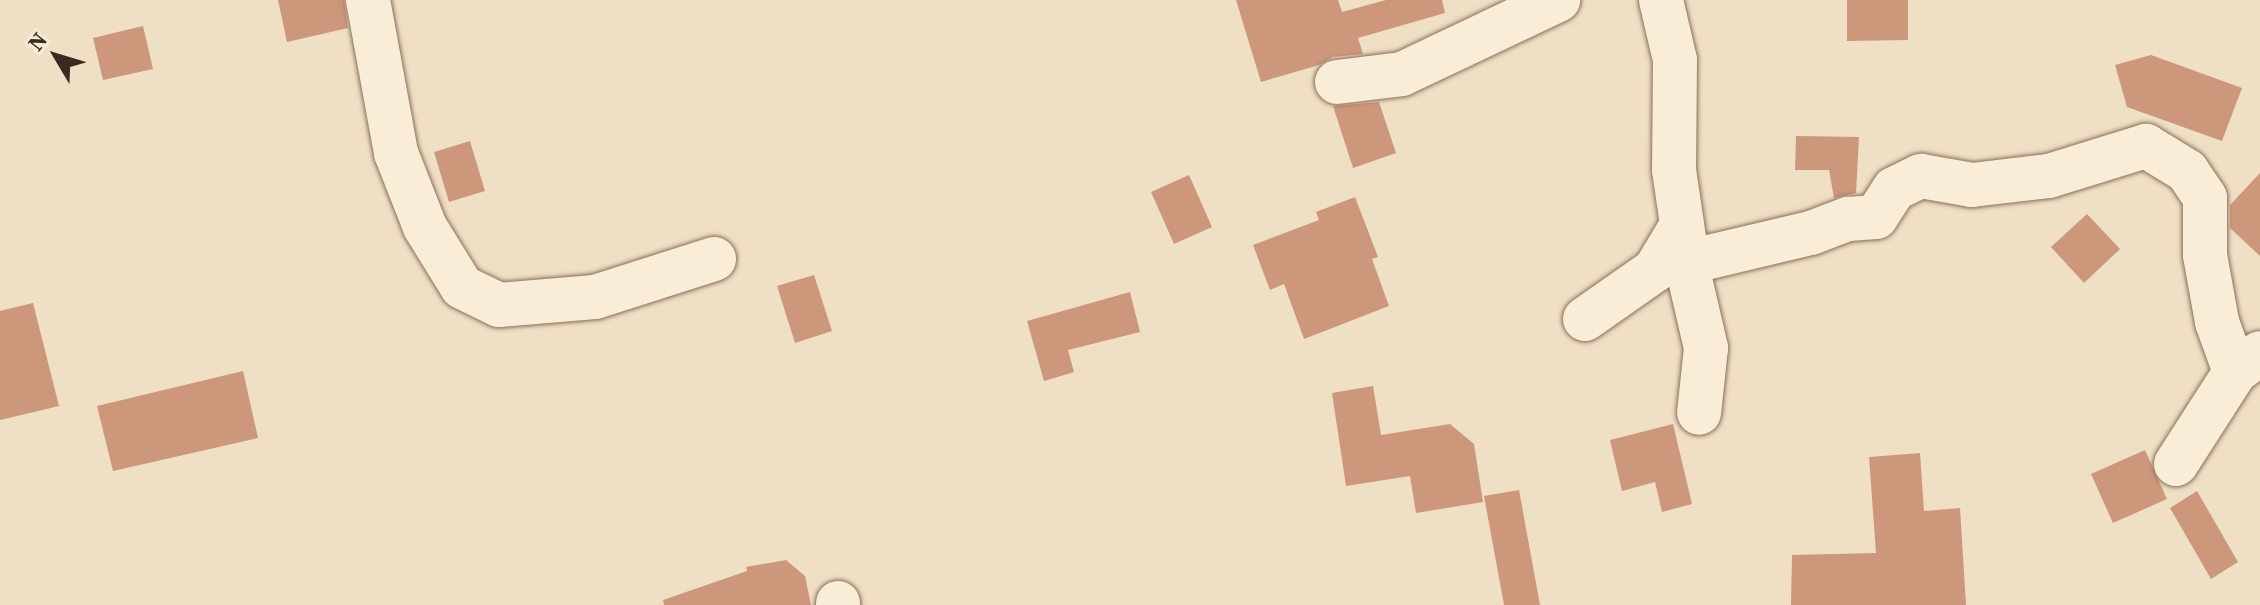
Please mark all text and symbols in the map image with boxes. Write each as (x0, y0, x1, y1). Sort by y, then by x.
north arrow (16, 16, 96, 96)
text: N (20, 26, 54, 57)

